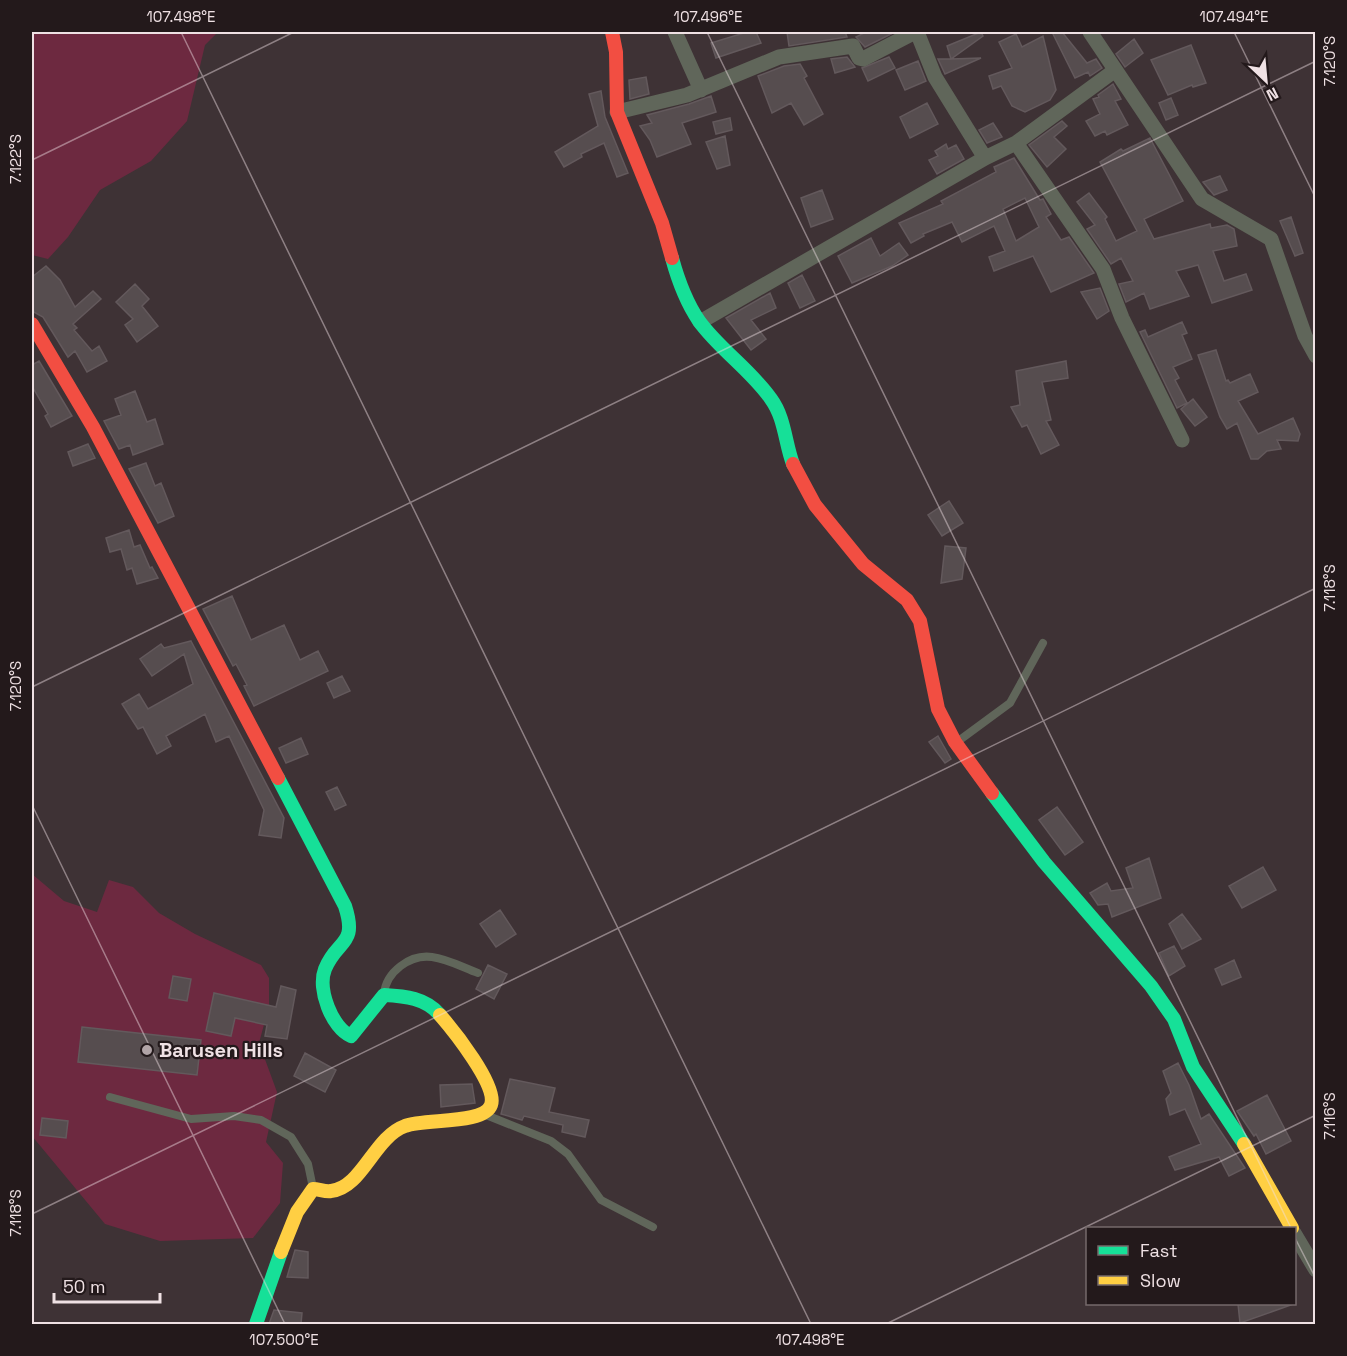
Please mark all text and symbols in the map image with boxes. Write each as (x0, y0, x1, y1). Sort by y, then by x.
text: 107.498°E (147, 7, 215, 26)
text: 107.496°E (674, 7, 742, 26)
text: 107.494°E (1200, 7, 1268, 26)
text: 7.120°S (1320, 36, 1339, 86)
north arrow (1236, 51, 1296, 111)
text: N (1263, 82, 1282, 106)
text: 7.122°S (6, 134, 25, 184)
text: 7.118°S (1320, 564, 1339, 612)
text: 7.120°S (6, 661, 25, 711)
place label: Barusen Hills (159, 1037, 283, 1063)
marker: Barusen Hills (140, 1043, 154, 1057)
text: 7.116°S (1320, 1092, 1339, 1140)
text: 7.118°S (6, 1189, 25, 1237)
legend (1086, 1227, 1296, 1305)
text: Fast (1140, 1239, 1177, 1262)
scale bar (54, 1266, 160, 1304)
text: Slow (1140, 1269, 1181, 1292)
text: 50 m (63, 1275, 105, 1298)
text: 107.500°E (249, 1330, 319, 1349)
text: 107.498°E (776, 1330, 844, 1349)

